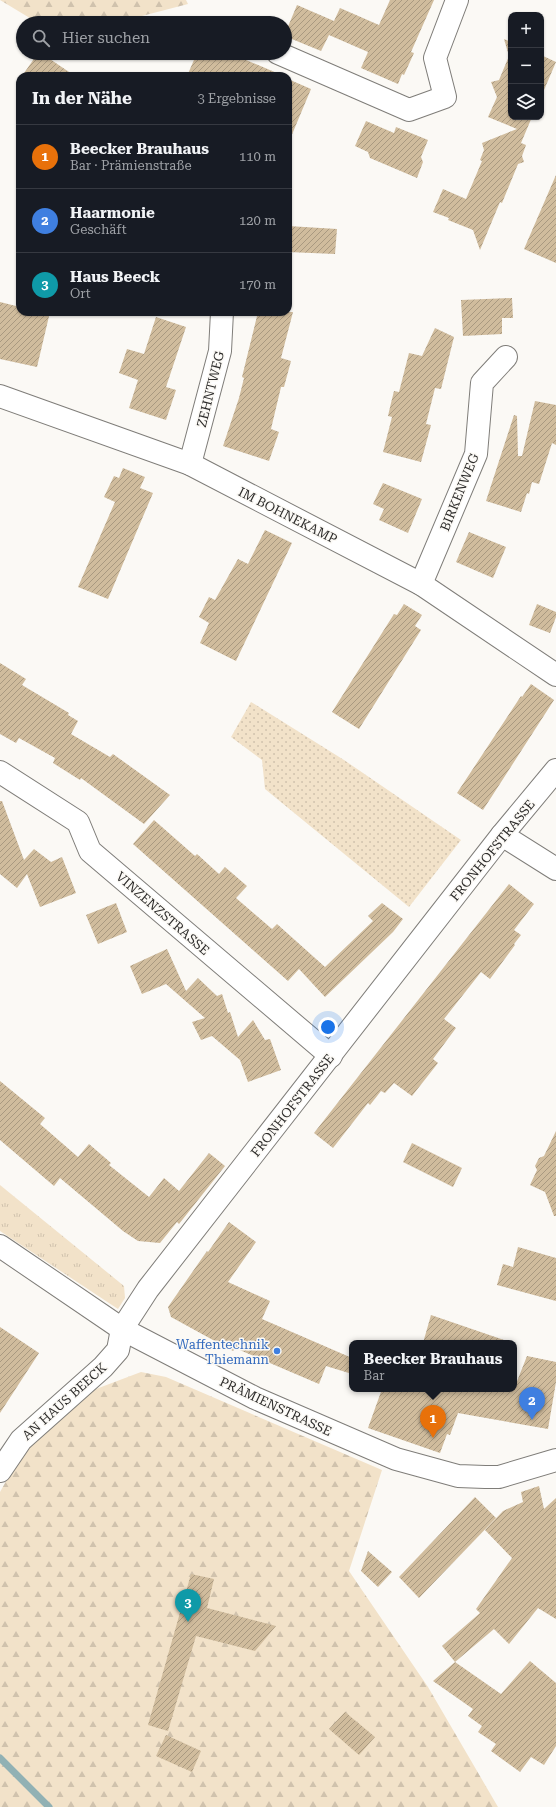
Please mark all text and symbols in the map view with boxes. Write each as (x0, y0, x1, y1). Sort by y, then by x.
map controls (508, 12, 544, 120)
button: + (508, 12, 544, 48)
search box (16, 16, 292, 60)
icon: search (30, 27, 52, 49)
text: Hier suchen (62, 29, 150, 47)
button: − (508, 48, 544, 84)
button: layers (508, 84, 544, 120)
text: In der Nähe (32, 88, 132, 108)
text: 3 Ergebnisse (198, 91, 276, 106)
text: Beecker Brauhaus (70, 140, 209, 158)
text: 1 (41, 149, 49, 164)
text: 110 m (239, 149, 276, 164)
text: Bar · Prämienstraße (70, 158, 192, 173)
text: Haarmonie (70, 204, 155, 222)
text: 2 (41, 213, 49, 228)
text: 120 m (239, 213, 276, 228)
text: Geschäft (70, 222, 127, 237)
text: Haus Beeck (70, 268, 160, 286)
text: 3 (41, 277, 49, 292)
text: 170 m (239, 277, 276, 292)
text: Ort (70, 286, 91, 301)
street label: ZEHNTWEG (194, 350, 227, 429)
street label: BIRKENWEG (437, 451, 482, 533)
street label: IM BOHNEKAMP (236, 484, 340, 547)
street label: FRONHOFSTRASSE (447, 797, 538, 904)
street label: VINZENZSTRASSE (113, 869, 212, 958)
your location (318, 1017, 338, 1037)
street label: FRONHOFSTRASSE (248, 1051, 337, 1160)
place label: Waffentechnik Thiemann (176, 1337, 270, 1367)
popup (349, 1340, 517, 1392)
marker: Waffentechnik Thiemann (272, 1346, 282, 1356)
text: Beecker Brauhaus (364, 1350, 502, 1368)
street label: AN HAUS BEECK (19, 1359, 110, 1443)
text: Bar (364, 1368, 385, 1383)
street label: PRÄMIENSTRASSE (217, 1374, 334, 1439)
pin: 2 (519, 1387, 545, 1420)
pin: 1 (420, 1405, 446, 1438)
pin: 3 (175, 1589, 201, 1622)

